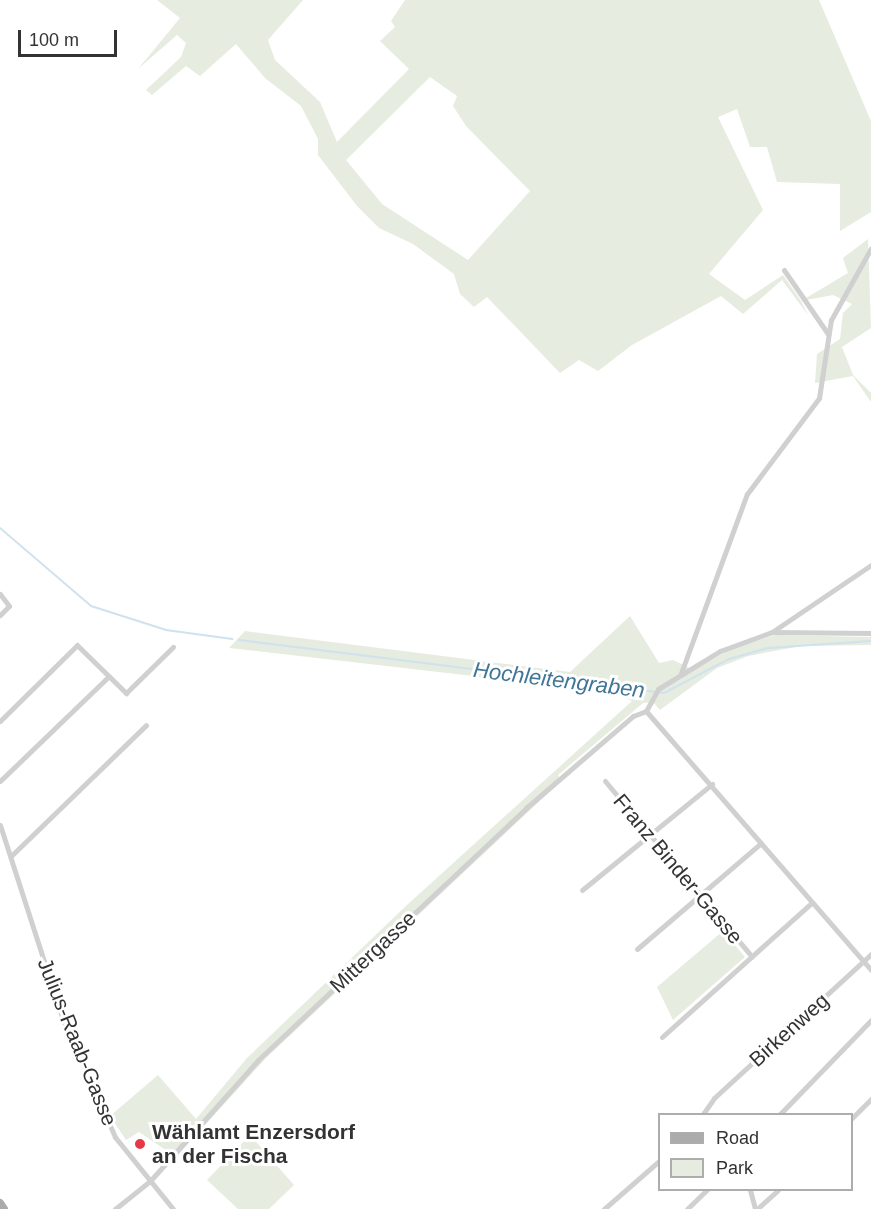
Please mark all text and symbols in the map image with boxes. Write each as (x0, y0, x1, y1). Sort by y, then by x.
scale bar (21, 18, 120, 56)
text: 100 m (29, 30, 79, 50)
water label: Hochleitengraben (472, 656, 646, 704)
street label: Franz Binder-Gasse (608, 789, 748, 949)
street label: Mittergasse (325, 906, 421, 998)
street label: Julius-Raab-Gasse (32, 954, 122, 1130)
street label: Birkenweg (744, 988, 834, 1072)
legend (658, 1113, 853, 1191)
place label: Wählamt Enzersdorf an der Fischa (152, 1119, 355, 1169)
text: Road (716, 1128, 759, 1148)
marker: Wählamt Enzersdorf an der Fischa (133, 1137, 147, 1151)
text: Park (716, 1158, 753, 1178)

